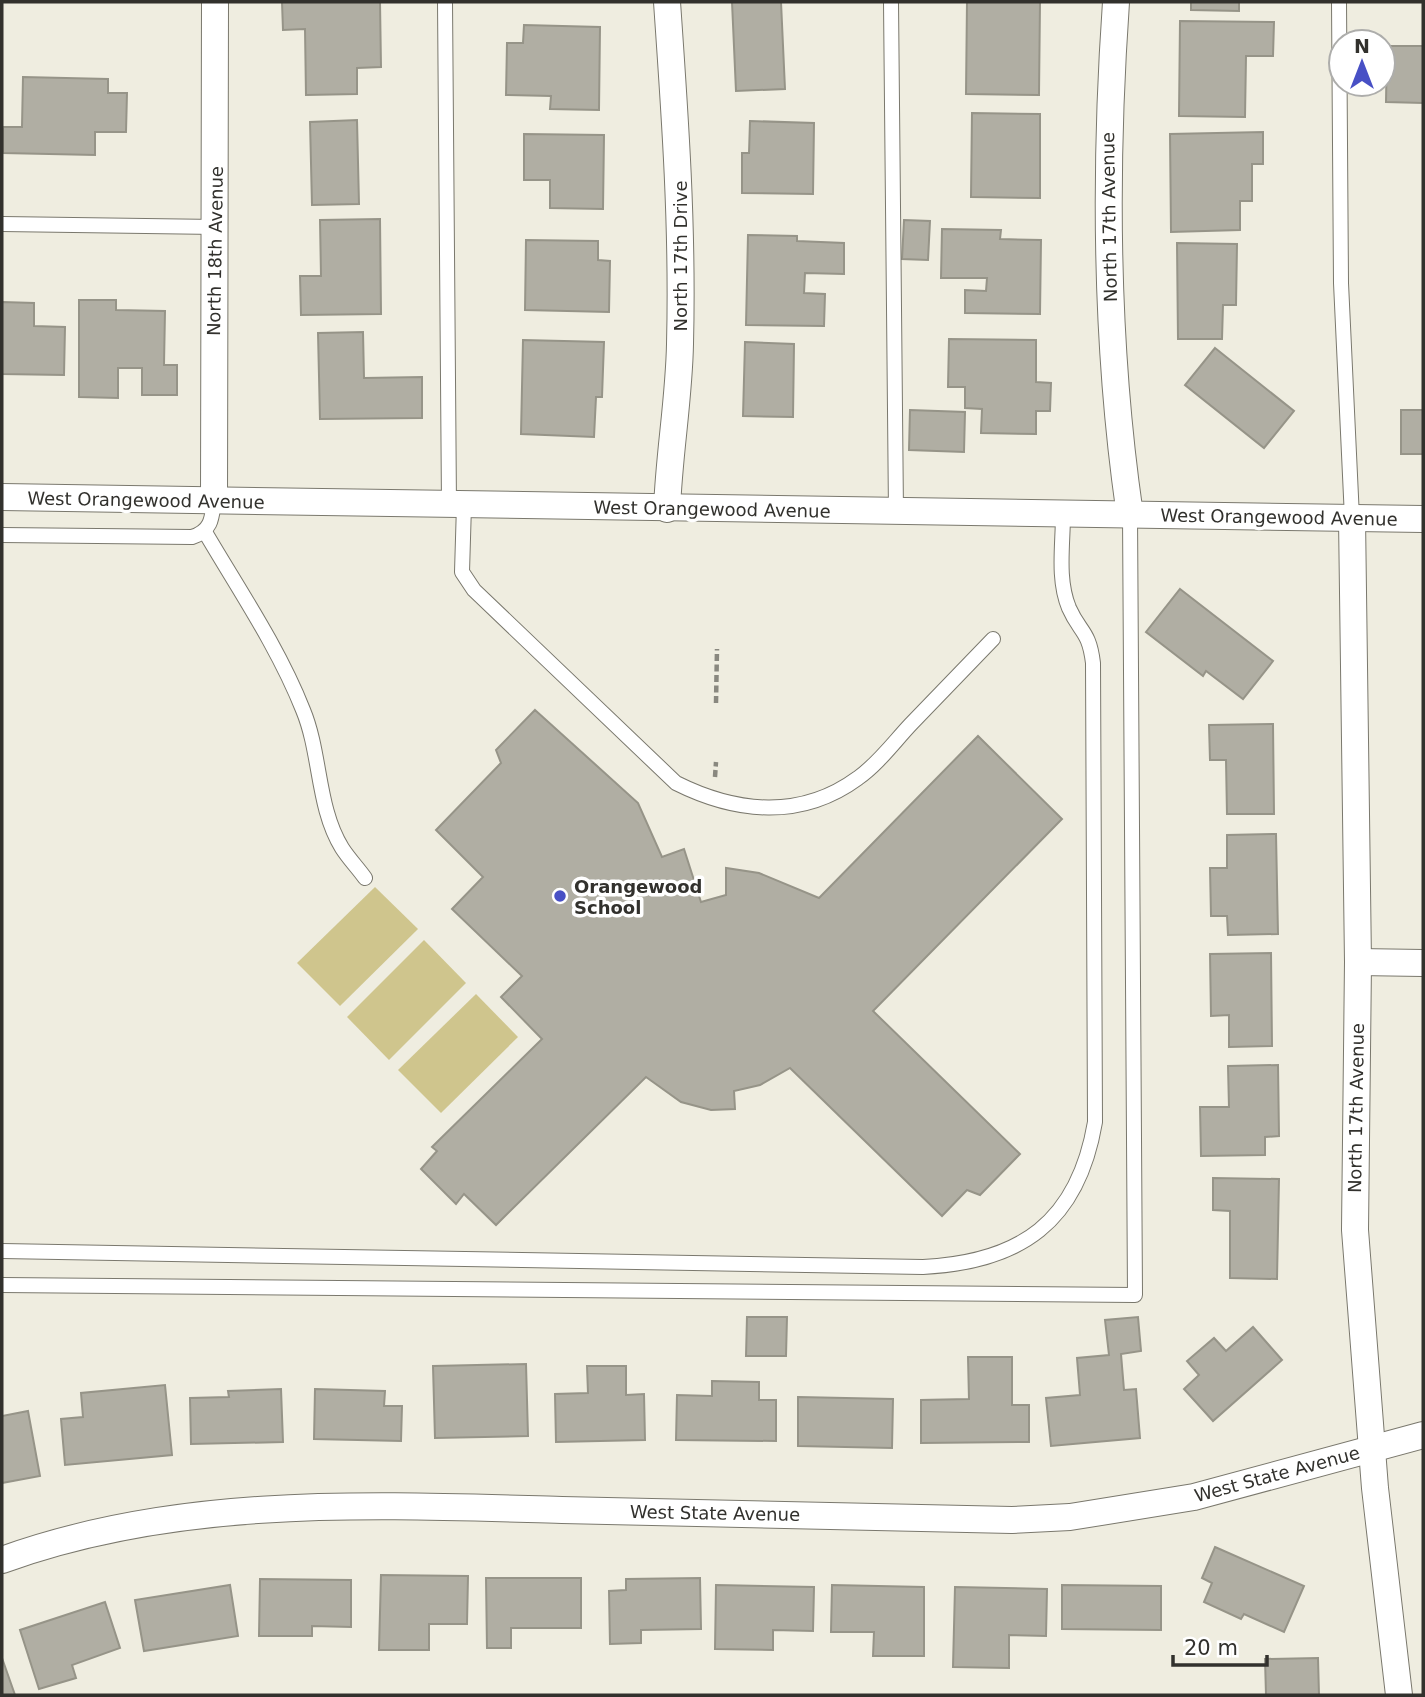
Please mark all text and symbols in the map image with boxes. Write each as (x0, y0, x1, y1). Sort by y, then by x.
north arrow (1327, 28, 1397, 98)
text: N (1354, 35, 1370, 57)
street label: North 17th Avenue (1097, 132, 1121, 302)
street label: North 18th Avenue (203, 166, 227, 336)
street label: North 17th Drive (670, 180, 691, 332)
street label: West Orangewood Avenue (27, 487, 265, 513)
street label: West Orangewood Avenue (593, 496, 831, 522)
street label: West Orangewood Avenue (1160, 504, 1398, 530)
place label: Orangewood School (574, 876, 702, 918)
marker: Orangewood School (552, 888, 568, 904)
street label: North 17th Avenue (1344, 1023, 1368, 1193)
street label: West State Avenue (1192, 1442, 1362, 1506)
street label: West State Avenue (630, 1501, 800, 1525)
scale bar (1173, 1624, 1268, 1668)
text: 20 m (1184, 1636, 1238, 1660)

